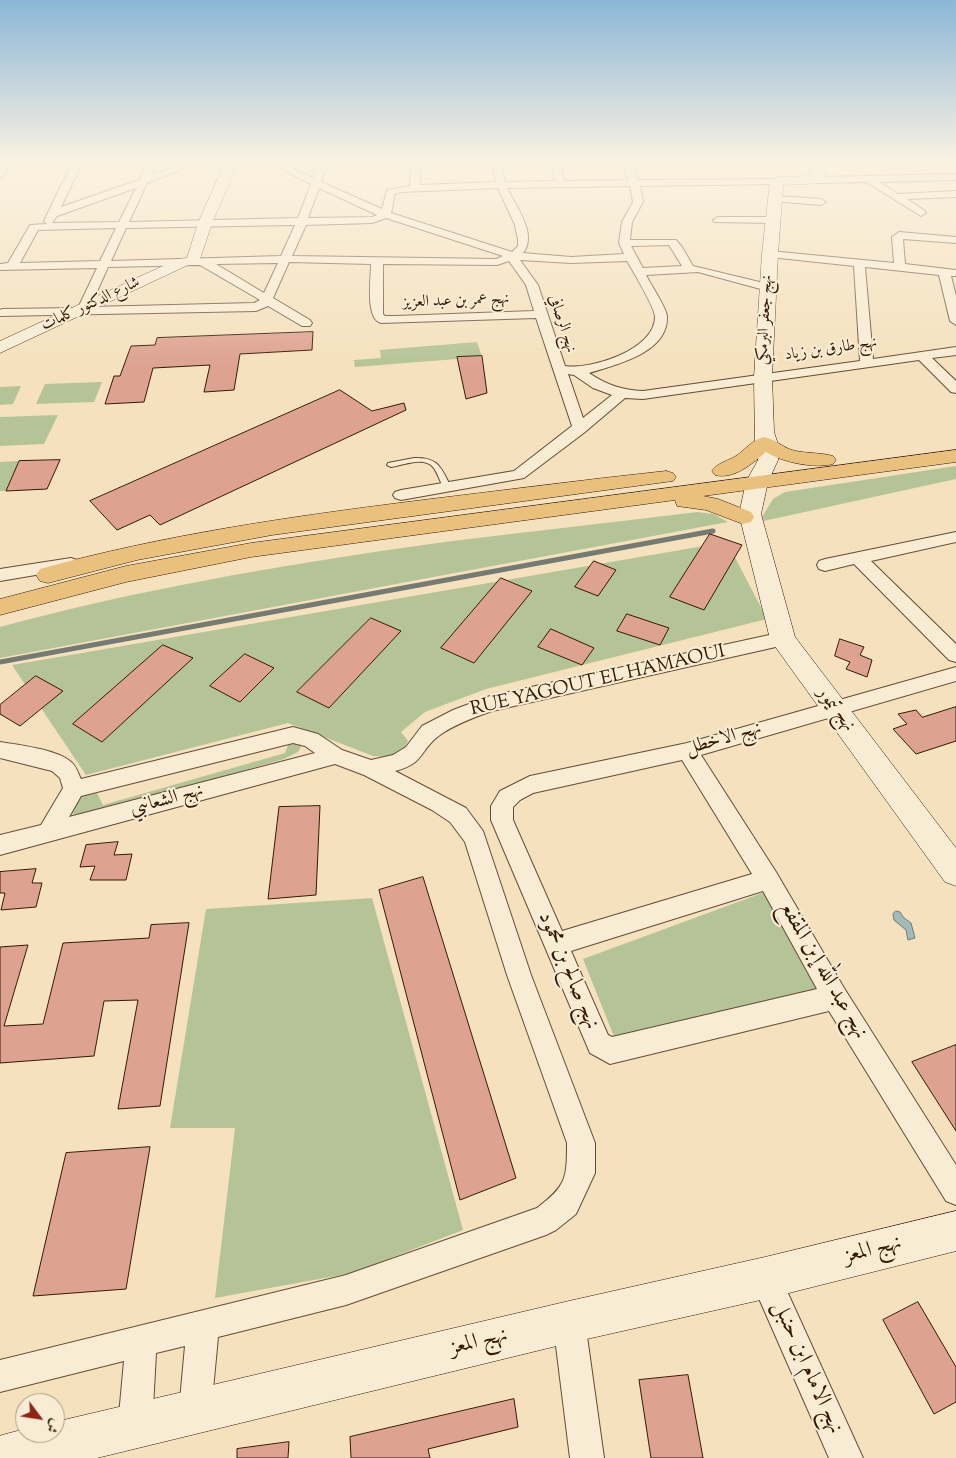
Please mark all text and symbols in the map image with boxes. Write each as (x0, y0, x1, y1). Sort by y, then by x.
street label: شارع الدكتور كلمات (39, 274, 143, 336)
street label: نهج جعفر البرمكي (754, 275, 778, 365)
street label: نهج عمر بن عبد العزيز (402, 291, 510, 313)
street label: نهج الرصافي (543, 293, 579, 355)
street label: نهج طارق بن زياد (783, 334, 879, 366)
street label: RUE YAGOUT EL HAMAOUI (468, 642, 728, 722)
street label: نهج تيمور (811, 683, 859, 737)
street label: نهج الاخطل (683, 718, 765, 762)
street label: نهج الشعانبي (128, 780, 206, 822)
street label: نهج عبد الله إبن المقفع (772, 897, 872, 1045)
street label: نهج صالح بن محمود (530, 908, 604, 1034)
street label: نهج المعز (841, 1231, 905, 1271)
street label: نهج الامام ابن حنبل (765, 1297, 847, 1439)
street label: نهج المعز (447, 1324, 511, 1362)
north arrow (15, 1393, 65, 1443)
text: ش (40, 1414, 64, 1436)

